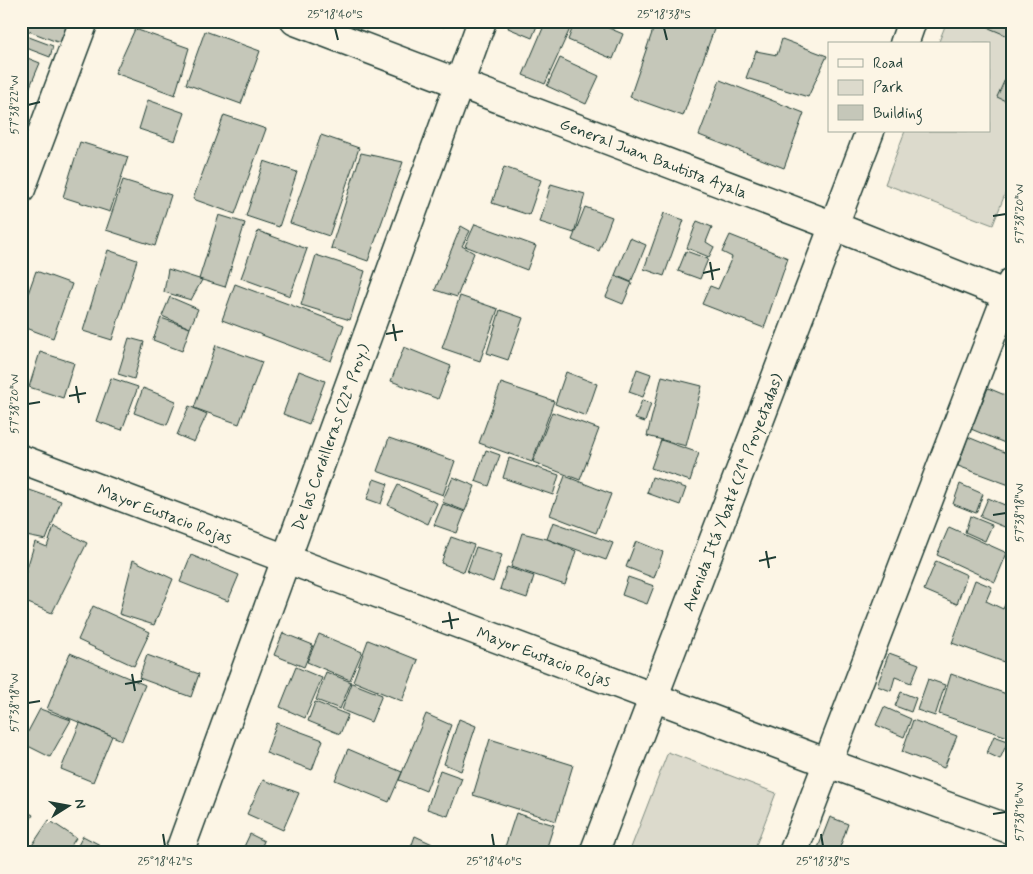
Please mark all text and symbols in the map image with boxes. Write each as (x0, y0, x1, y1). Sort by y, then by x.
text: 25°18'40"S (307, 7, 363, 23)
text: 25°18'38"S (637, 7, 691, 23)
legend (828, 42, 990, 132)
text: Road (873, 54, 903, 74)
text: 57°38'22"W (7, 75, 23, 135)
text: Park (873, 78, 903, 98)
text: Building (873, 104, 923, 125)
street label: General Juan Bautista Ayala (557, 114, 750, 204)
text: 57°38'20"W (1012, 184, 1028, 244)
street label: De las Cordilleras (22ª Proy.) (288, 341, 375, 534)
street label: Avenida Itá Ybaté (21ª Proyectadas) (678, 370, 789, 614)
text: 57°38'20"W (7, 374, 23, 434)
street label: Mayor Eustacio Rojas (94, 480, 235, 550)
text: 57°38'18"W (1012, 483, 1028, 543)
street label: Mayor Eustacio Rojas (473, 623, 614, 692)
text: 57°38'18"W (7, 673, 23, 733)
north arrow (42, 782, 92, 832)
text: 57°38'16"W (1012, 782, 1028, 842)
text: N (70, 797, 90, 810)
text: 25°18'42"S (137, 854, 193, 870)
text: 25°18'40"S (466, 854, 522, 870)
text: 25°18'38"S (796, 854, 850, 870)

